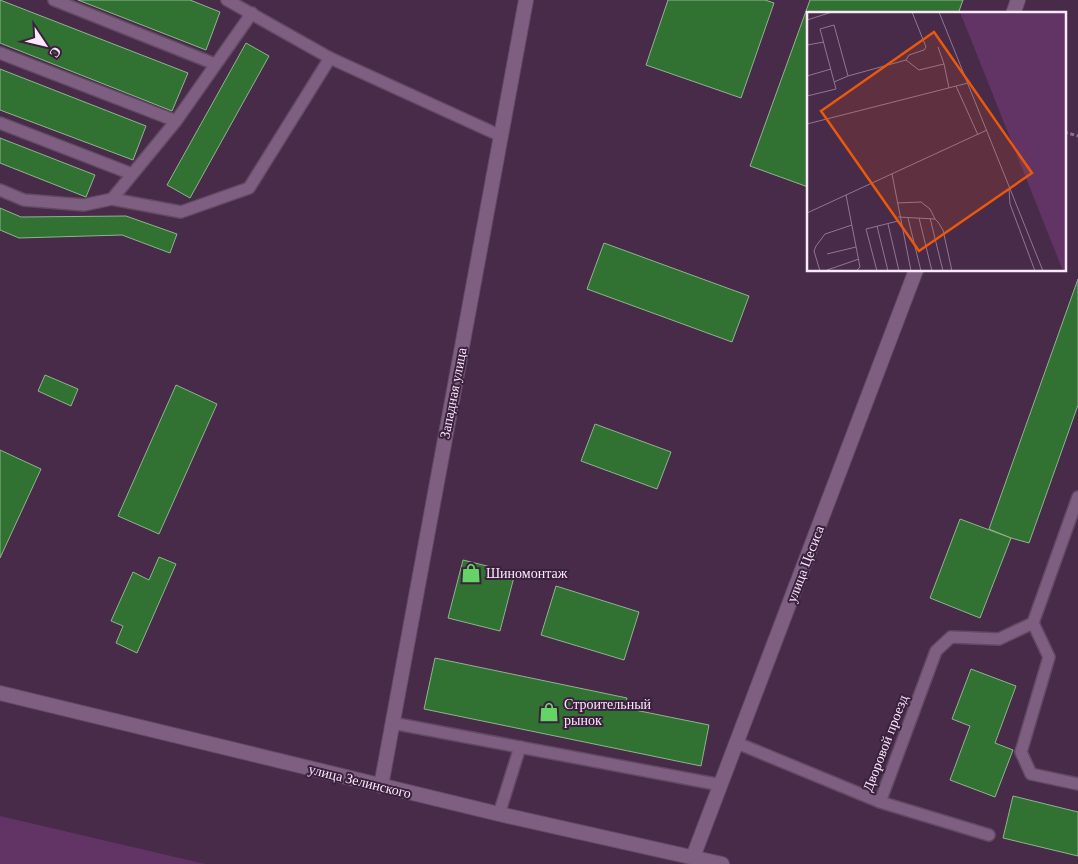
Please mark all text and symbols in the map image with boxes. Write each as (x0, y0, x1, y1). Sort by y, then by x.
inset map (807, 12, 1066, 271)
north arrow (20, 20, 70, 70)
text: С (46, 44, 64, 61)
street label: Западная улица (437, 346, 470, 440)
street label: улица Цесиса (784, 523, 827, 605)
shop icon: Шиномонтаж (460, 562, 482, 584)
place label: Шиномонтаж (486, 566, 568, 581)
street label: Дворовой проезд (860, 693, 911, 793)
place label: Строительный рынок (564, 697, 652, 728)
shop icon: Строительный рынок (538, 701, 560, 723)
street label: улица Зелинского (307, 762, 413, 801)

